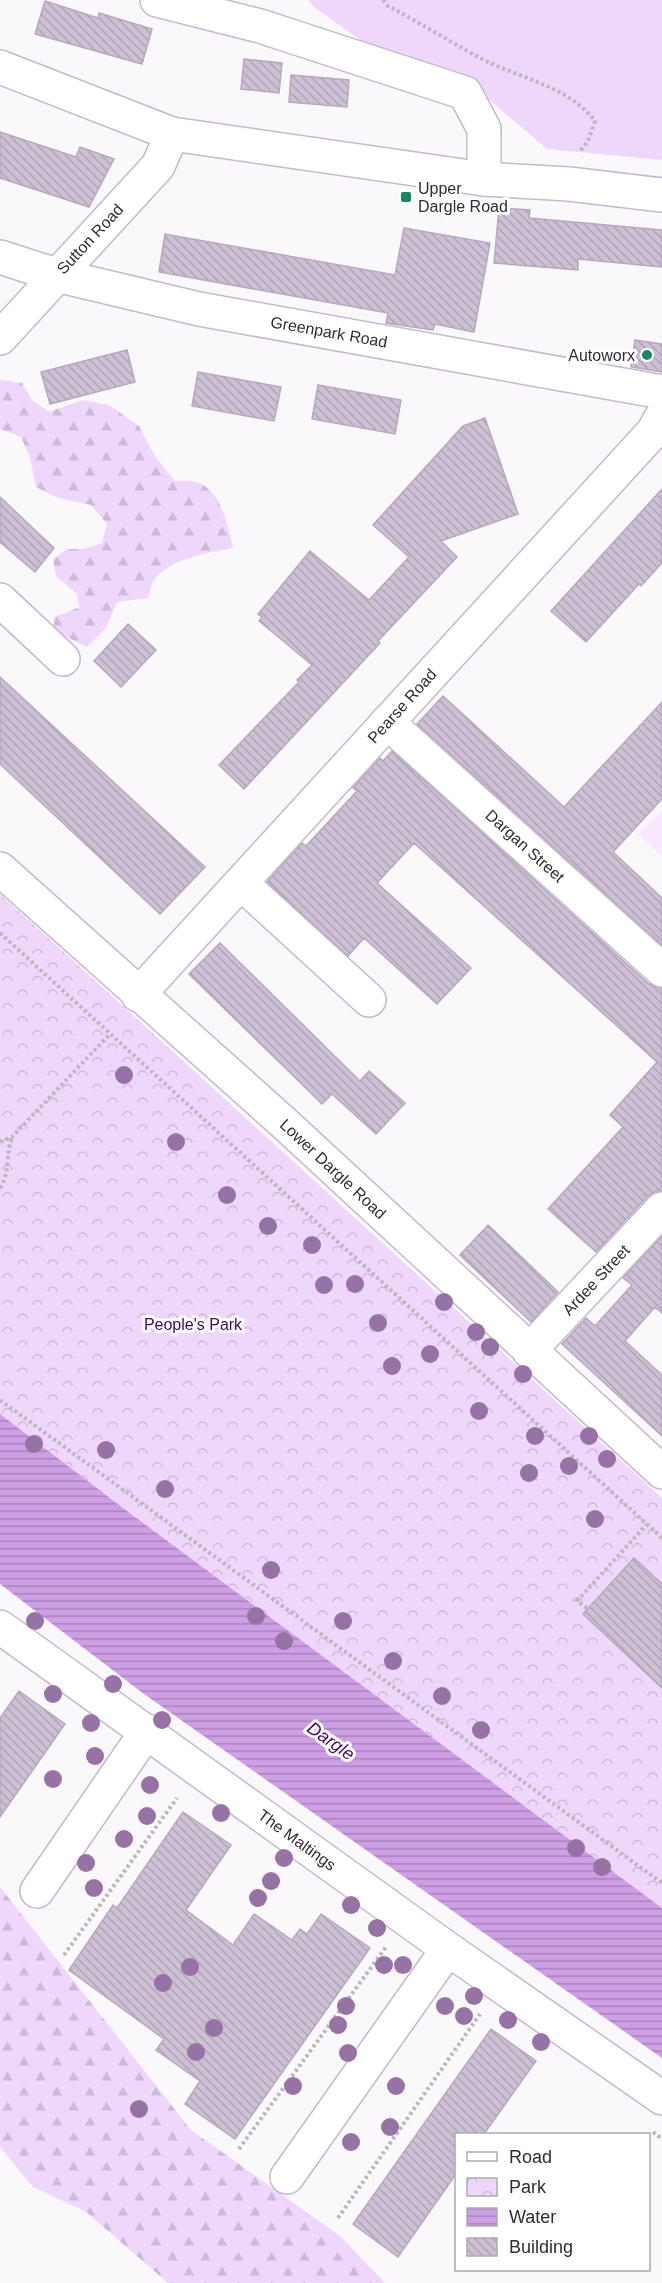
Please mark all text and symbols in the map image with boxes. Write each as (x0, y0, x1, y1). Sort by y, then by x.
place label: Upper Dargle Road (418, 180, 508, 215)
marker: Upper Dargle Road (399, 190, 413, 204)
street label: Sutton Road (53, 201, 127, 277)
street label: Greenpark Road (269, 313, 389, 351)
place label: Autoworx (568, 347, 635, 364)
marker: Autoworx (640, 348, 654, 362)
street label: Pearse Road (364, 666, 440, 746)
street label: Dargan Street (482, 806, 568, 886)
street label: Lower Dargle Road (277, 1116, 389, 1222)
street label: Ardee Street (559, 1241, 633, 1319)
park label: People's Park (144, 1316, 243, 1333)
water label: Dargle (304, 1718, 358, 1764)
street label: The Maltings (255, 1806, 339, 1874)
legend (455, 2133, 650, 2271)
text: Road (509, 2147, 552, 2167)
text: Park (509, 2177, 547, 2197)
text: Water (509, 2207, 556, 2227)
text: Building (509, 2237, 573, 2257)

